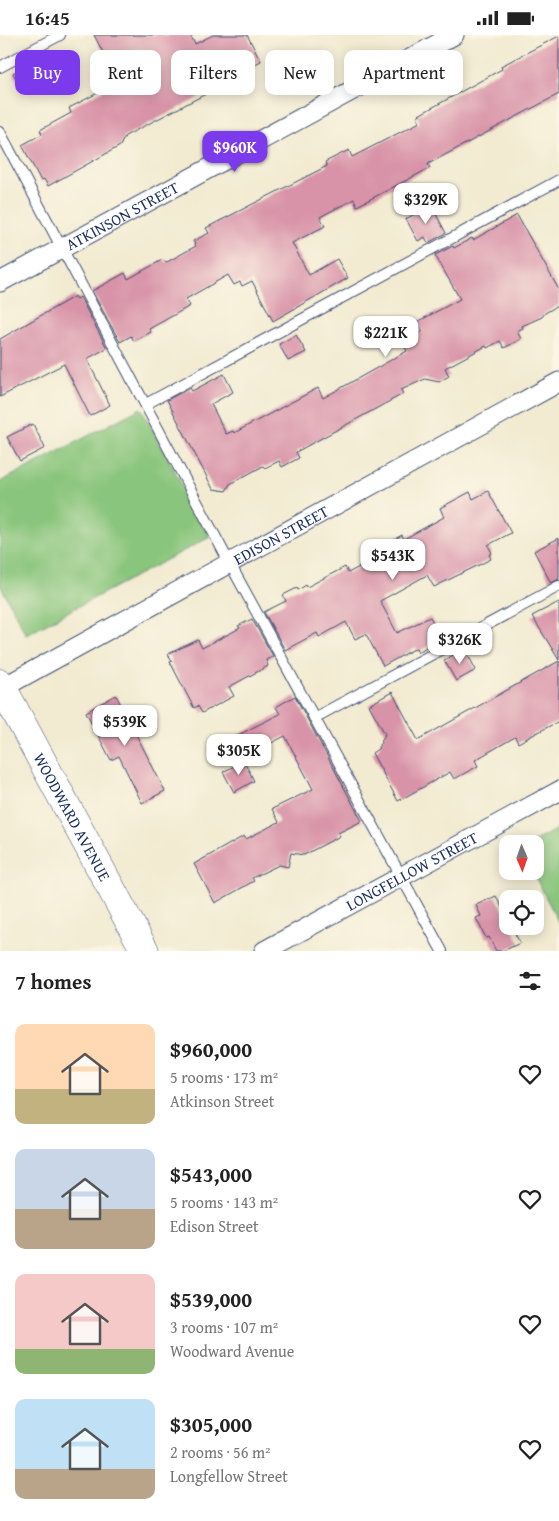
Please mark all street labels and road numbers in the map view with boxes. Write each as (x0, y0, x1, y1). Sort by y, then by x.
street label: ATKINSON STREET (61, 175, 183, 256)
street label: EDISON STREET (229, 499, 333, 571)
street label: WOODWARD AVENUE (28, 748, 117, 885)
street label: LONGFELLOW STREET (341, 825, 482, 916)

